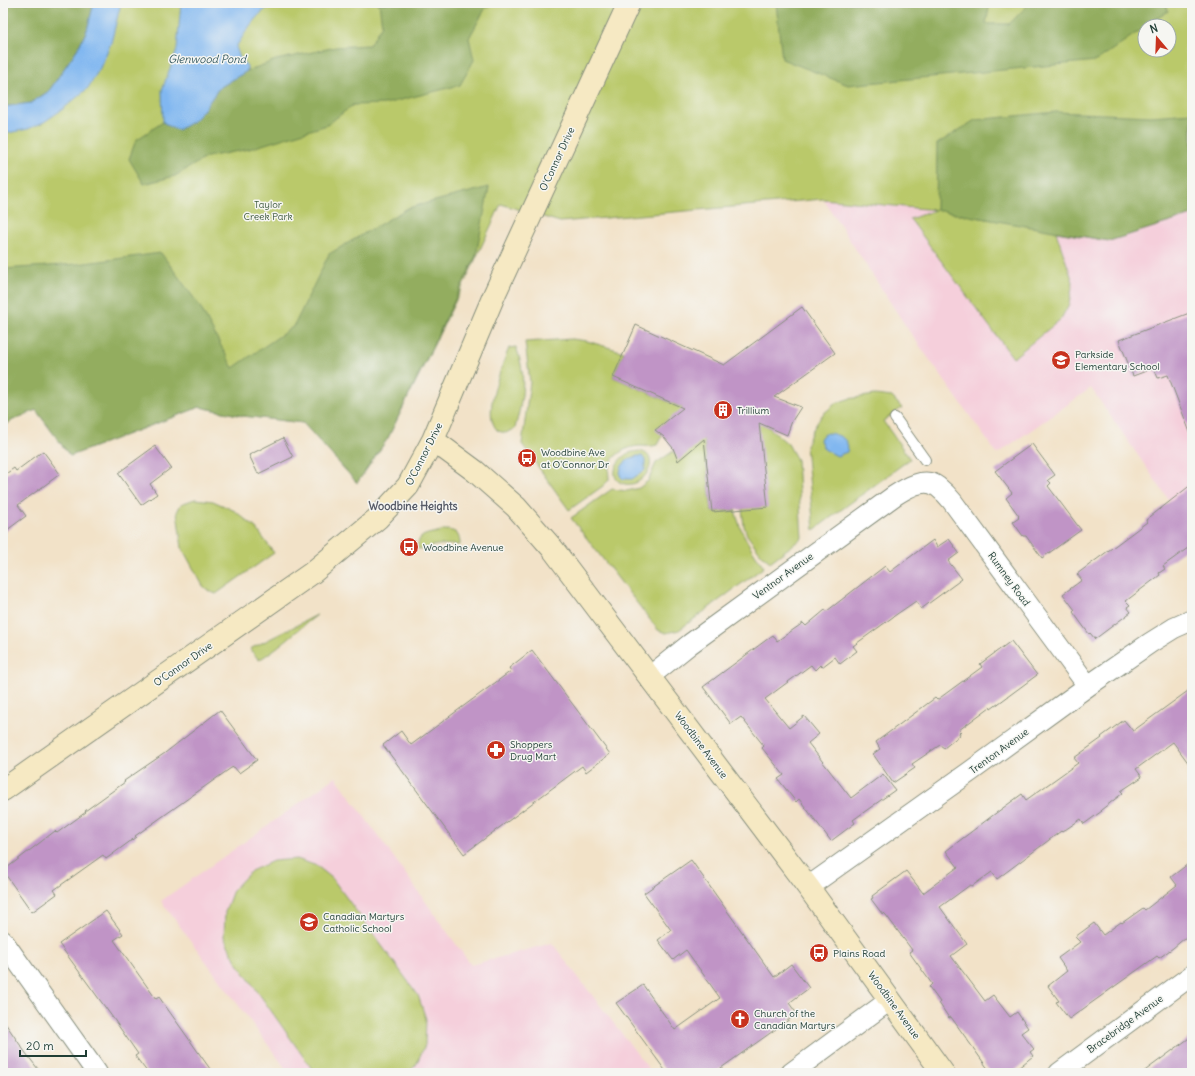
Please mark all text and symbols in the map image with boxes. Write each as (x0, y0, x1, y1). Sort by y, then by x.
north arrow (1137, 18, 1177, 58)
text: N (1148, 21, 1160, 36)
water label: Glenwood Pond (168, 52, 248, 66)
street label: O'Connor Drive (537, 125, 577, 193)
park label: Taylor Creek Park (243, 198, 293, 223)
place label: Parkside Elementary School (1075, 348, 1160, 373)
school or university icon: Parkside Elementary School (1050, 349, 1072, 371)
building icon: Trillium (712, 399, 734, 421)
place label: Trillium (737, 404, 769, 417)
street label: O'Connor Drive (403, 420, 445, 488)
place label: Woodbine Ave at O'Connor Dr (541, 446, 609, 471)
bus stop icon: Woodbine Ave at O'Connor Dr (516, 447, 538, 469)
district label: Woodbine Heights (368, 499, 458, 514)
bus stop icon: Woodbine Avenue (398, 536, 420, 558)
place label: Woodbine Avenue (423, 541, 504, 554)
street label: Rumney Road (985, 549, 1033, 609)
street label: Ventnor Avenue (750, 550, 816, 602)
street label: O'Connor Drive (151, 639, 215, 689)
street label: Woodbine Avenue (672, 709, 730, 781)
street label: Trenton Avenue (967, 725, 1031, 777)
place label: Shoppers Drug Mart (510, 738, 557, 763)
pharmacy icon: Shoppers Drug Mart (485, 739, 507, 761)
place label: Canadian Martyrs Catholic School (323, 910, 405, 935)
school or university icon: Canadian Martyrs Catholic School (298, 911, 320, 933)
bus stop icon: Plains Road (808, 942, 830, 964)
place label: Plains Road (833, 947, 885, 960)
street label: Woodbine Avenue (865, 969, 923, 1041)
street label: Bracebridge Avenue (1084, 992, 1166, 1056)
place label: Church of the Canadian Martyrs (754, 1007, 836, 1032)
church icon: Church of the Canadian Martyrs (729, 1008, 751, 1030)
scale bar (20, 1032, 86, 1058)
text: 20 m (26, 1038, 54, 1053)

